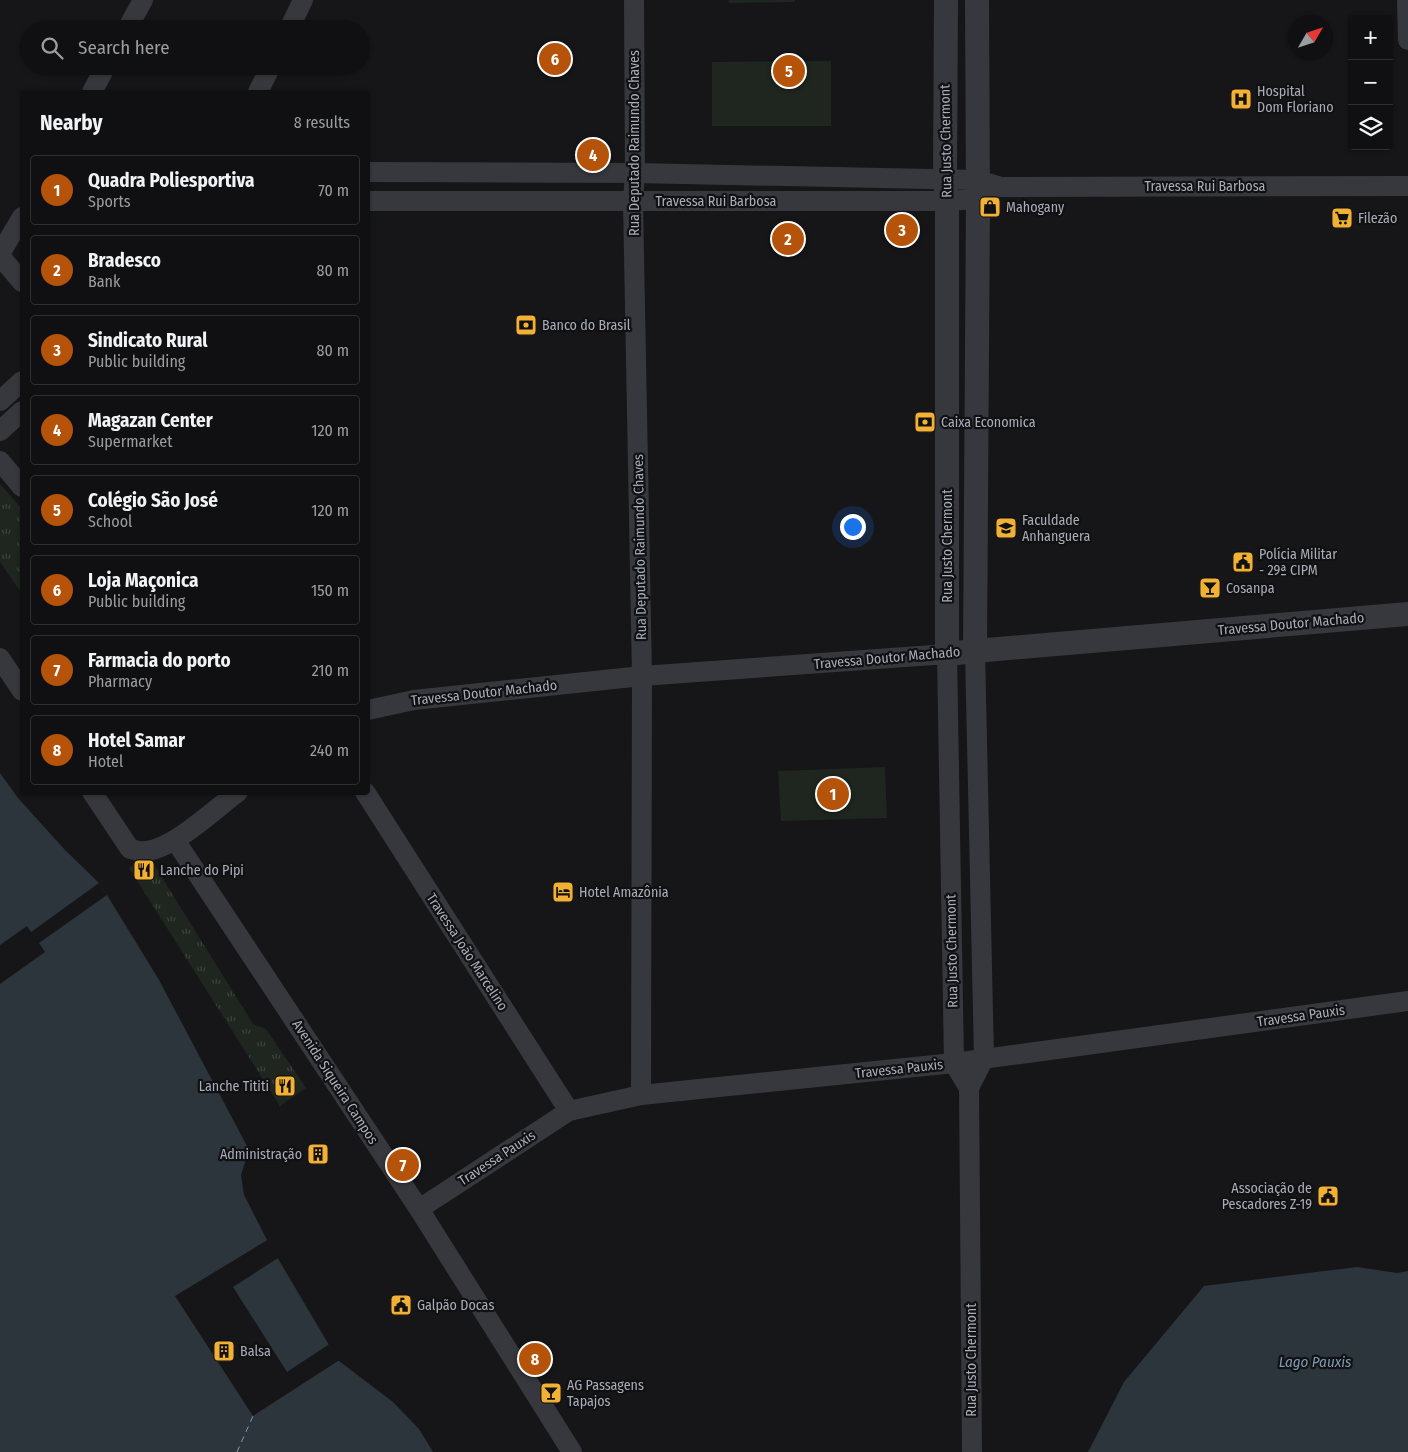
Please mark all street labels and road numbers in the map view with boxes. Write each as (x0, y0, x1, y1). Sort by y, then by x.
street label: Rua Deputado Raimundo Chaves (626, 50, 643, 236)
street label: Rua Justo Chermont (937, 84, 955, 198)
street label: Travessa Rui Barbosa (1145, 178, 1266, 195)
street label: Travessa Rui Barbosa (656, 193, 777, 210)
street label: Rua Deputado Raimundo Chaves (630, 454, 650, 640)
street label: Rua Justo Chermont (939, 489, 956, 603)
street label: Travessa Doutor Machado (1217, 609, 1365, 639)
street label: Travessa Doutor Machado (813, 643, 961, 673)
street label: Travessa Doutor Machado (410, 677, 558, 709)
street label: Travessa João Marcelino (423, 890, 511, 1014)
street label: Rua Justo Chermont (943, 894, 961, 1008)
street label: Travessa Pauxis (1256, 1001, 1346, 1031)
street label: Avenida Siqueira Campos (288, 1017, 382, 1147)
street label: Travessa Pauxis (854, 1056, 944, 1082)
street label: Travessa Pauxis (455, 1127, 539, 1189)
street label: Rua Justo Chermont (963, 1303, 980, 1417)

